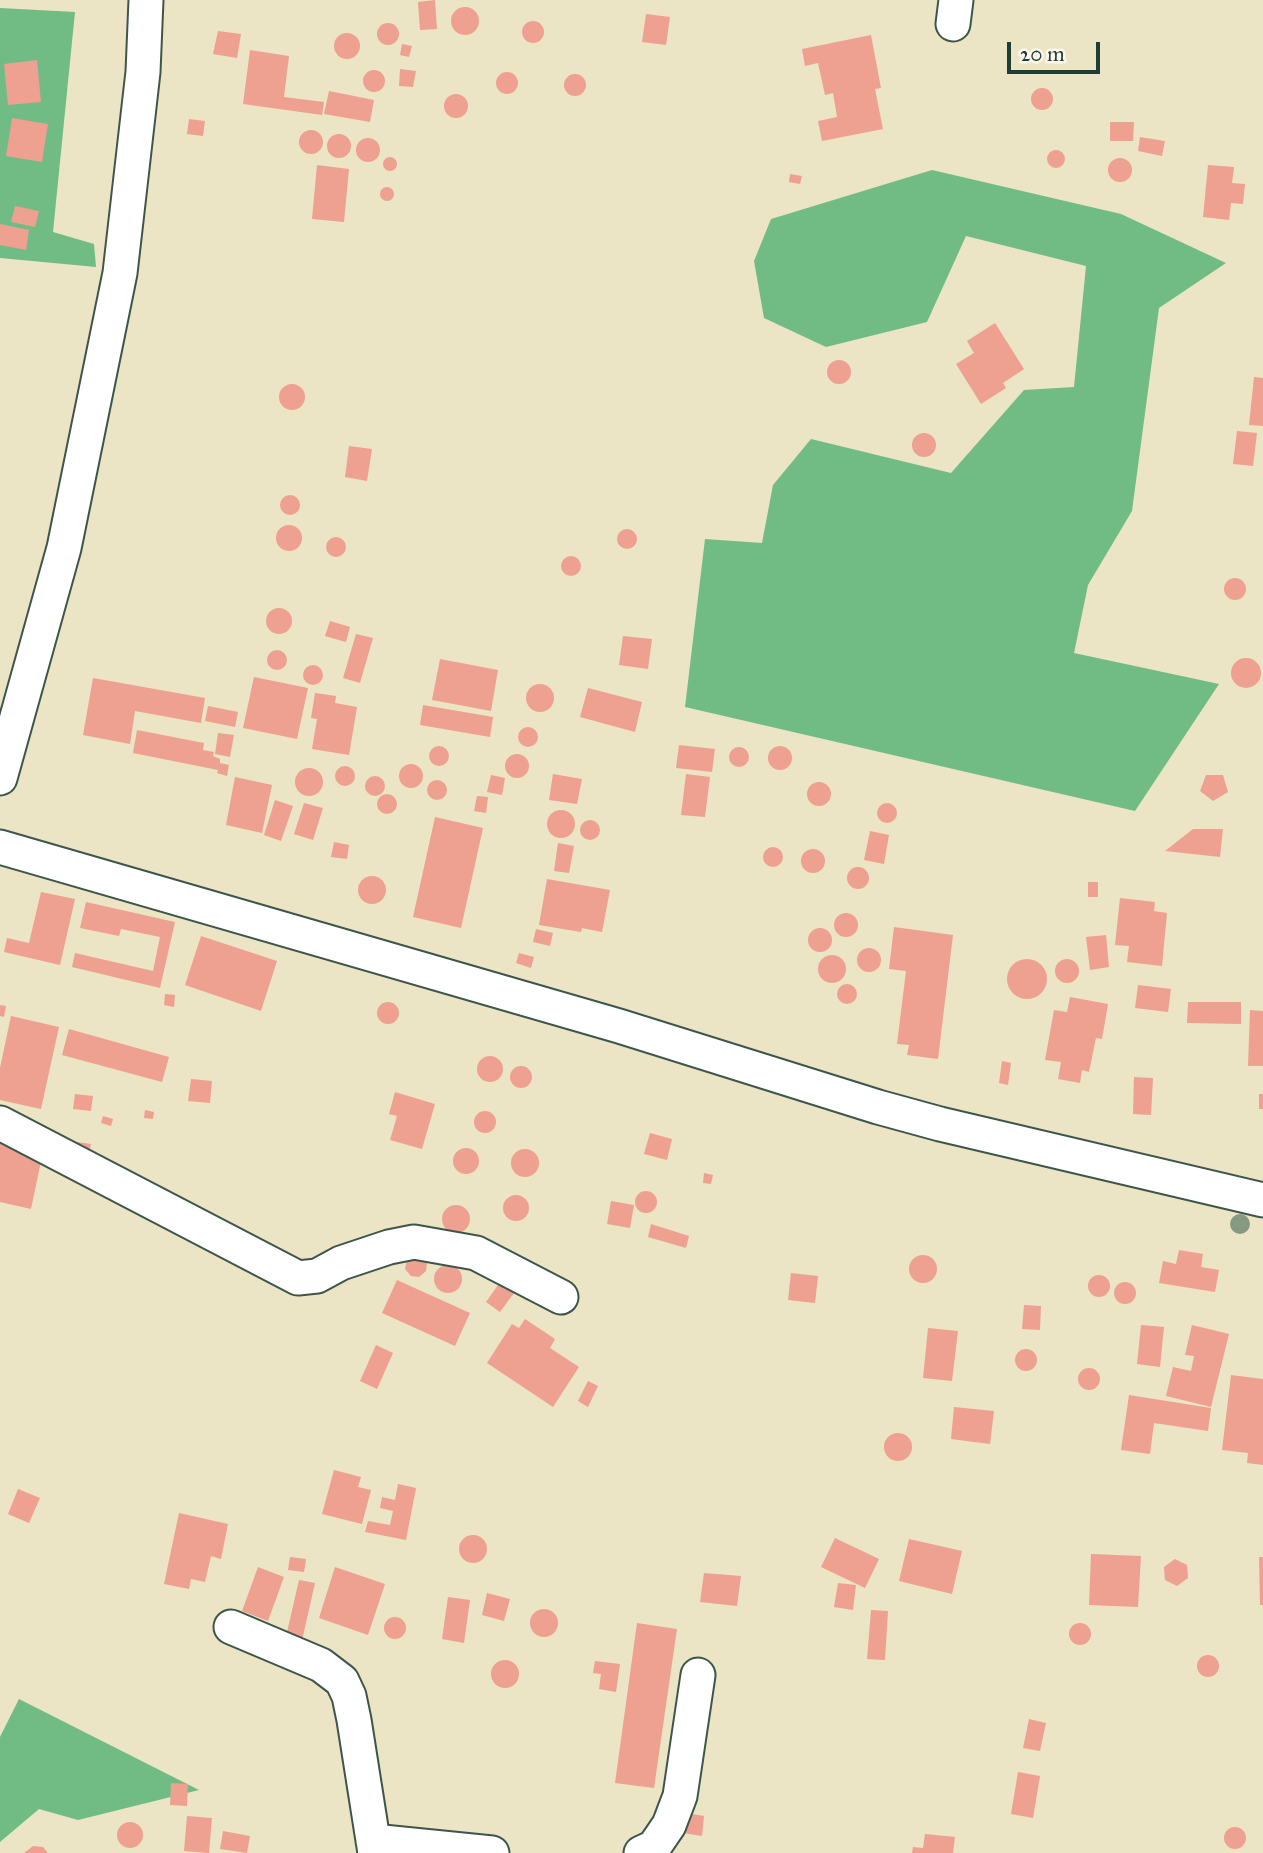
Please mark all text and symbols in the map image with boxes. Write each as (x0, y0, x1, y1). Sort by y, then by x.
scale bar (1011, 28, 1104, 72)
text: 20 m (1020, 41, 1065, 67)

